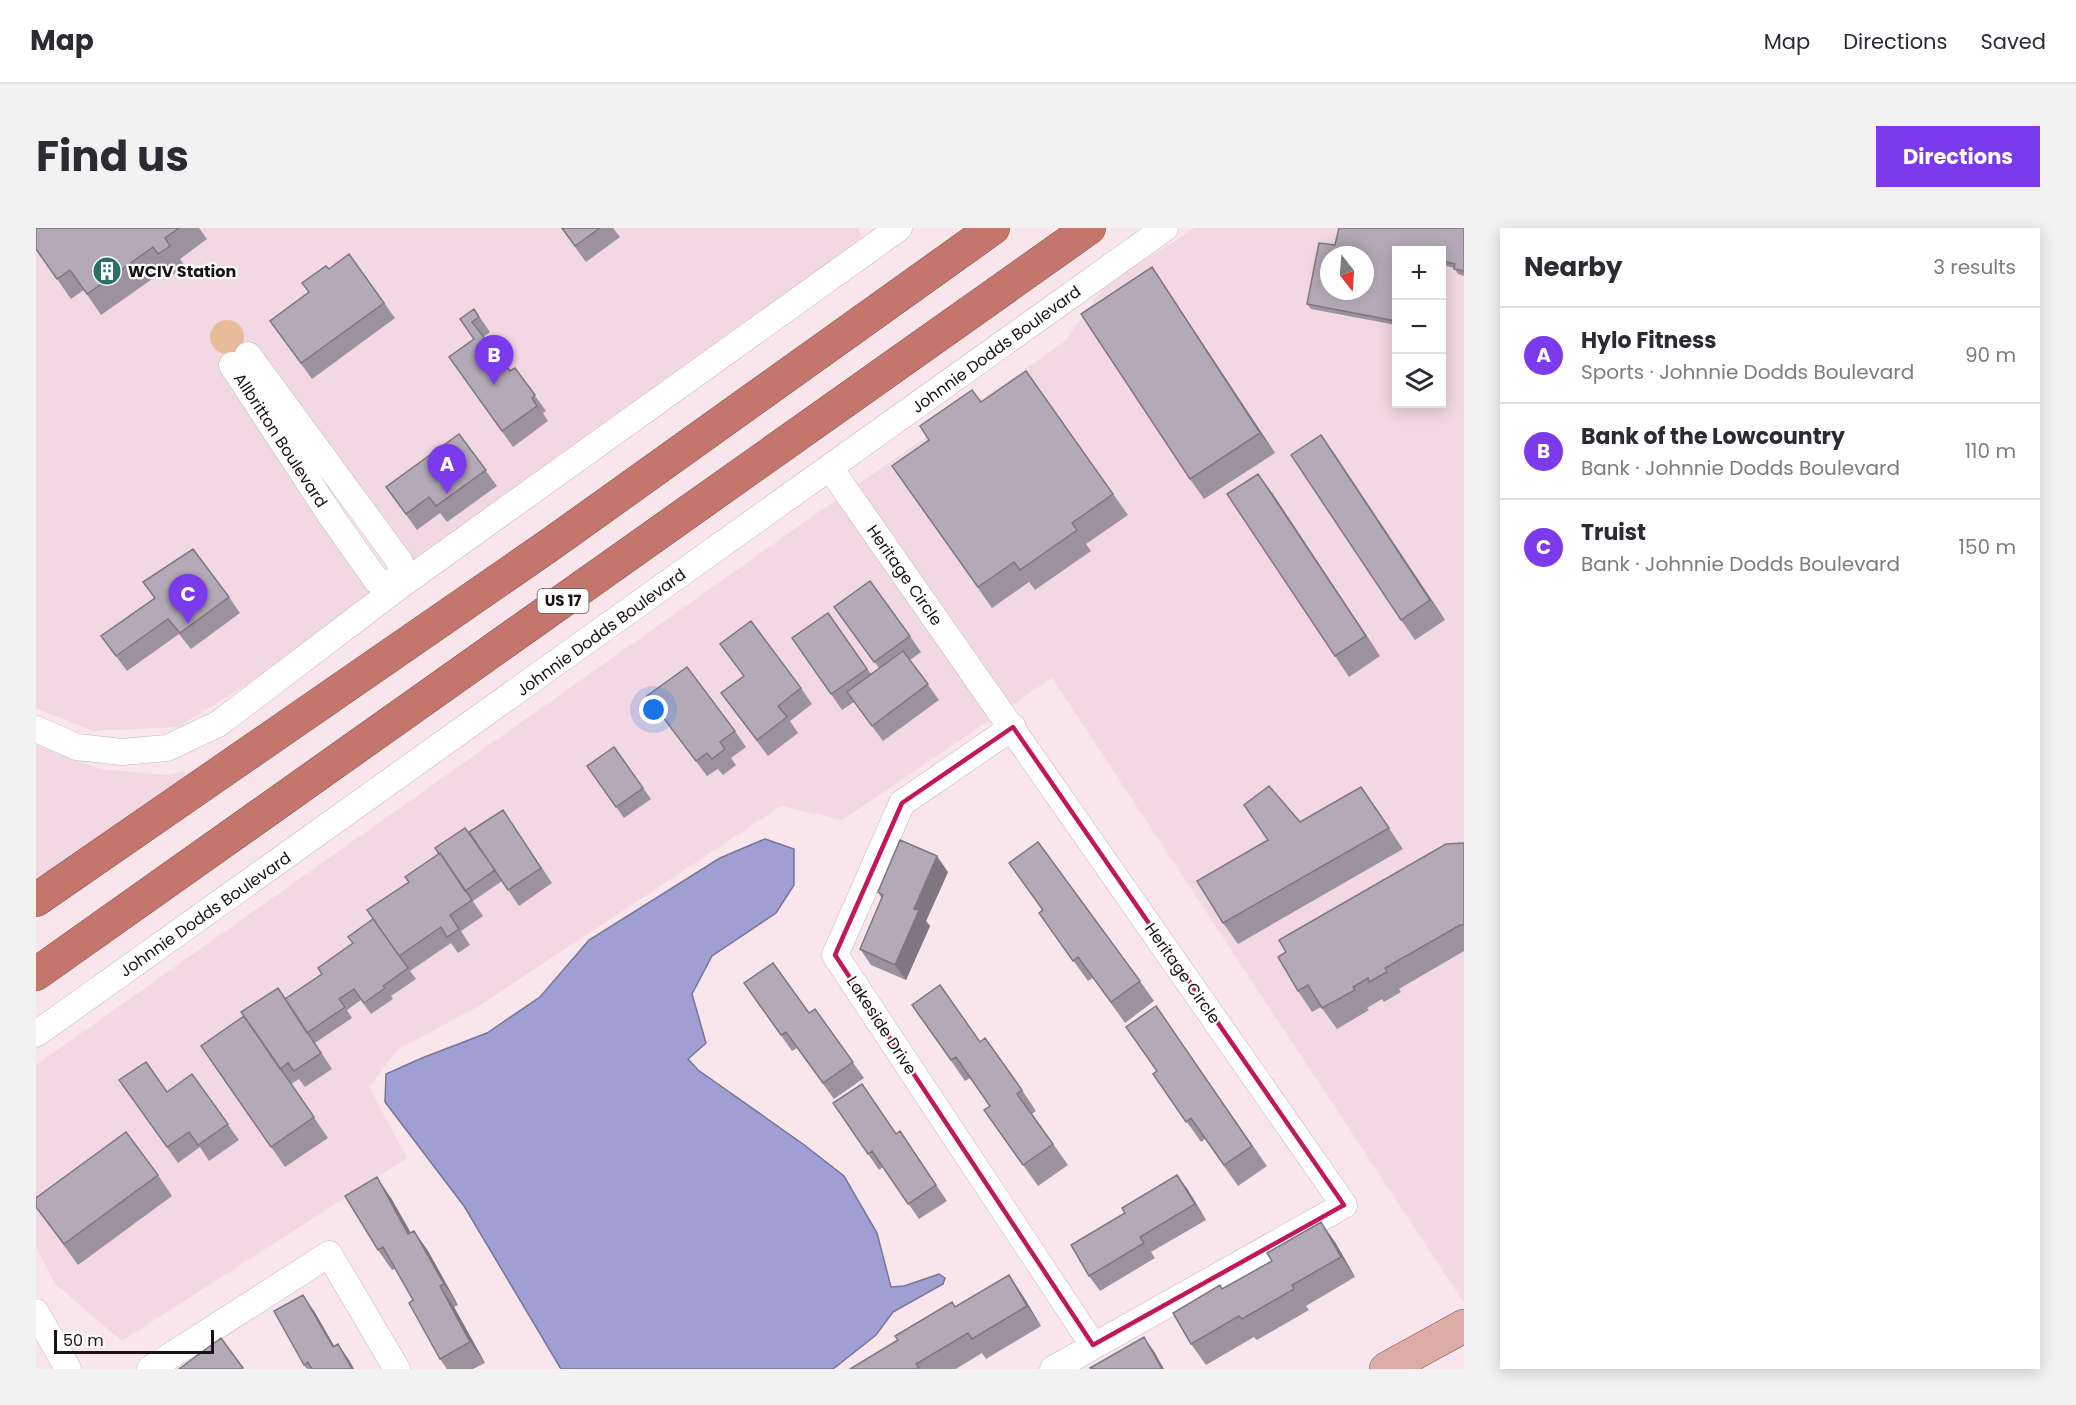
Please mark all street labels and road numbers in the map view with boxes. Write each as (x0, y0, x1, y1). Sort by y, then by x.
street label: Johnnie Dodds Boulevard (907, 280, 1086, 419)
street label: Allbritton Boulevard (228, 368, 333, 512)
street label: Heritage Circle (861, 520, 948, 630)
street label: Johnnie Dodds Boulevard (512, 563, 691, 702)
road number: US 17 (538, 589, 588, 613)
street label: Johnnie Dodds Boulevard (115, 846, 295, 982)
street label: Heritage Circle (1139, 918, 1226, 1028)
street label: Lakeside Drive (841, 971, 922, 1079)

